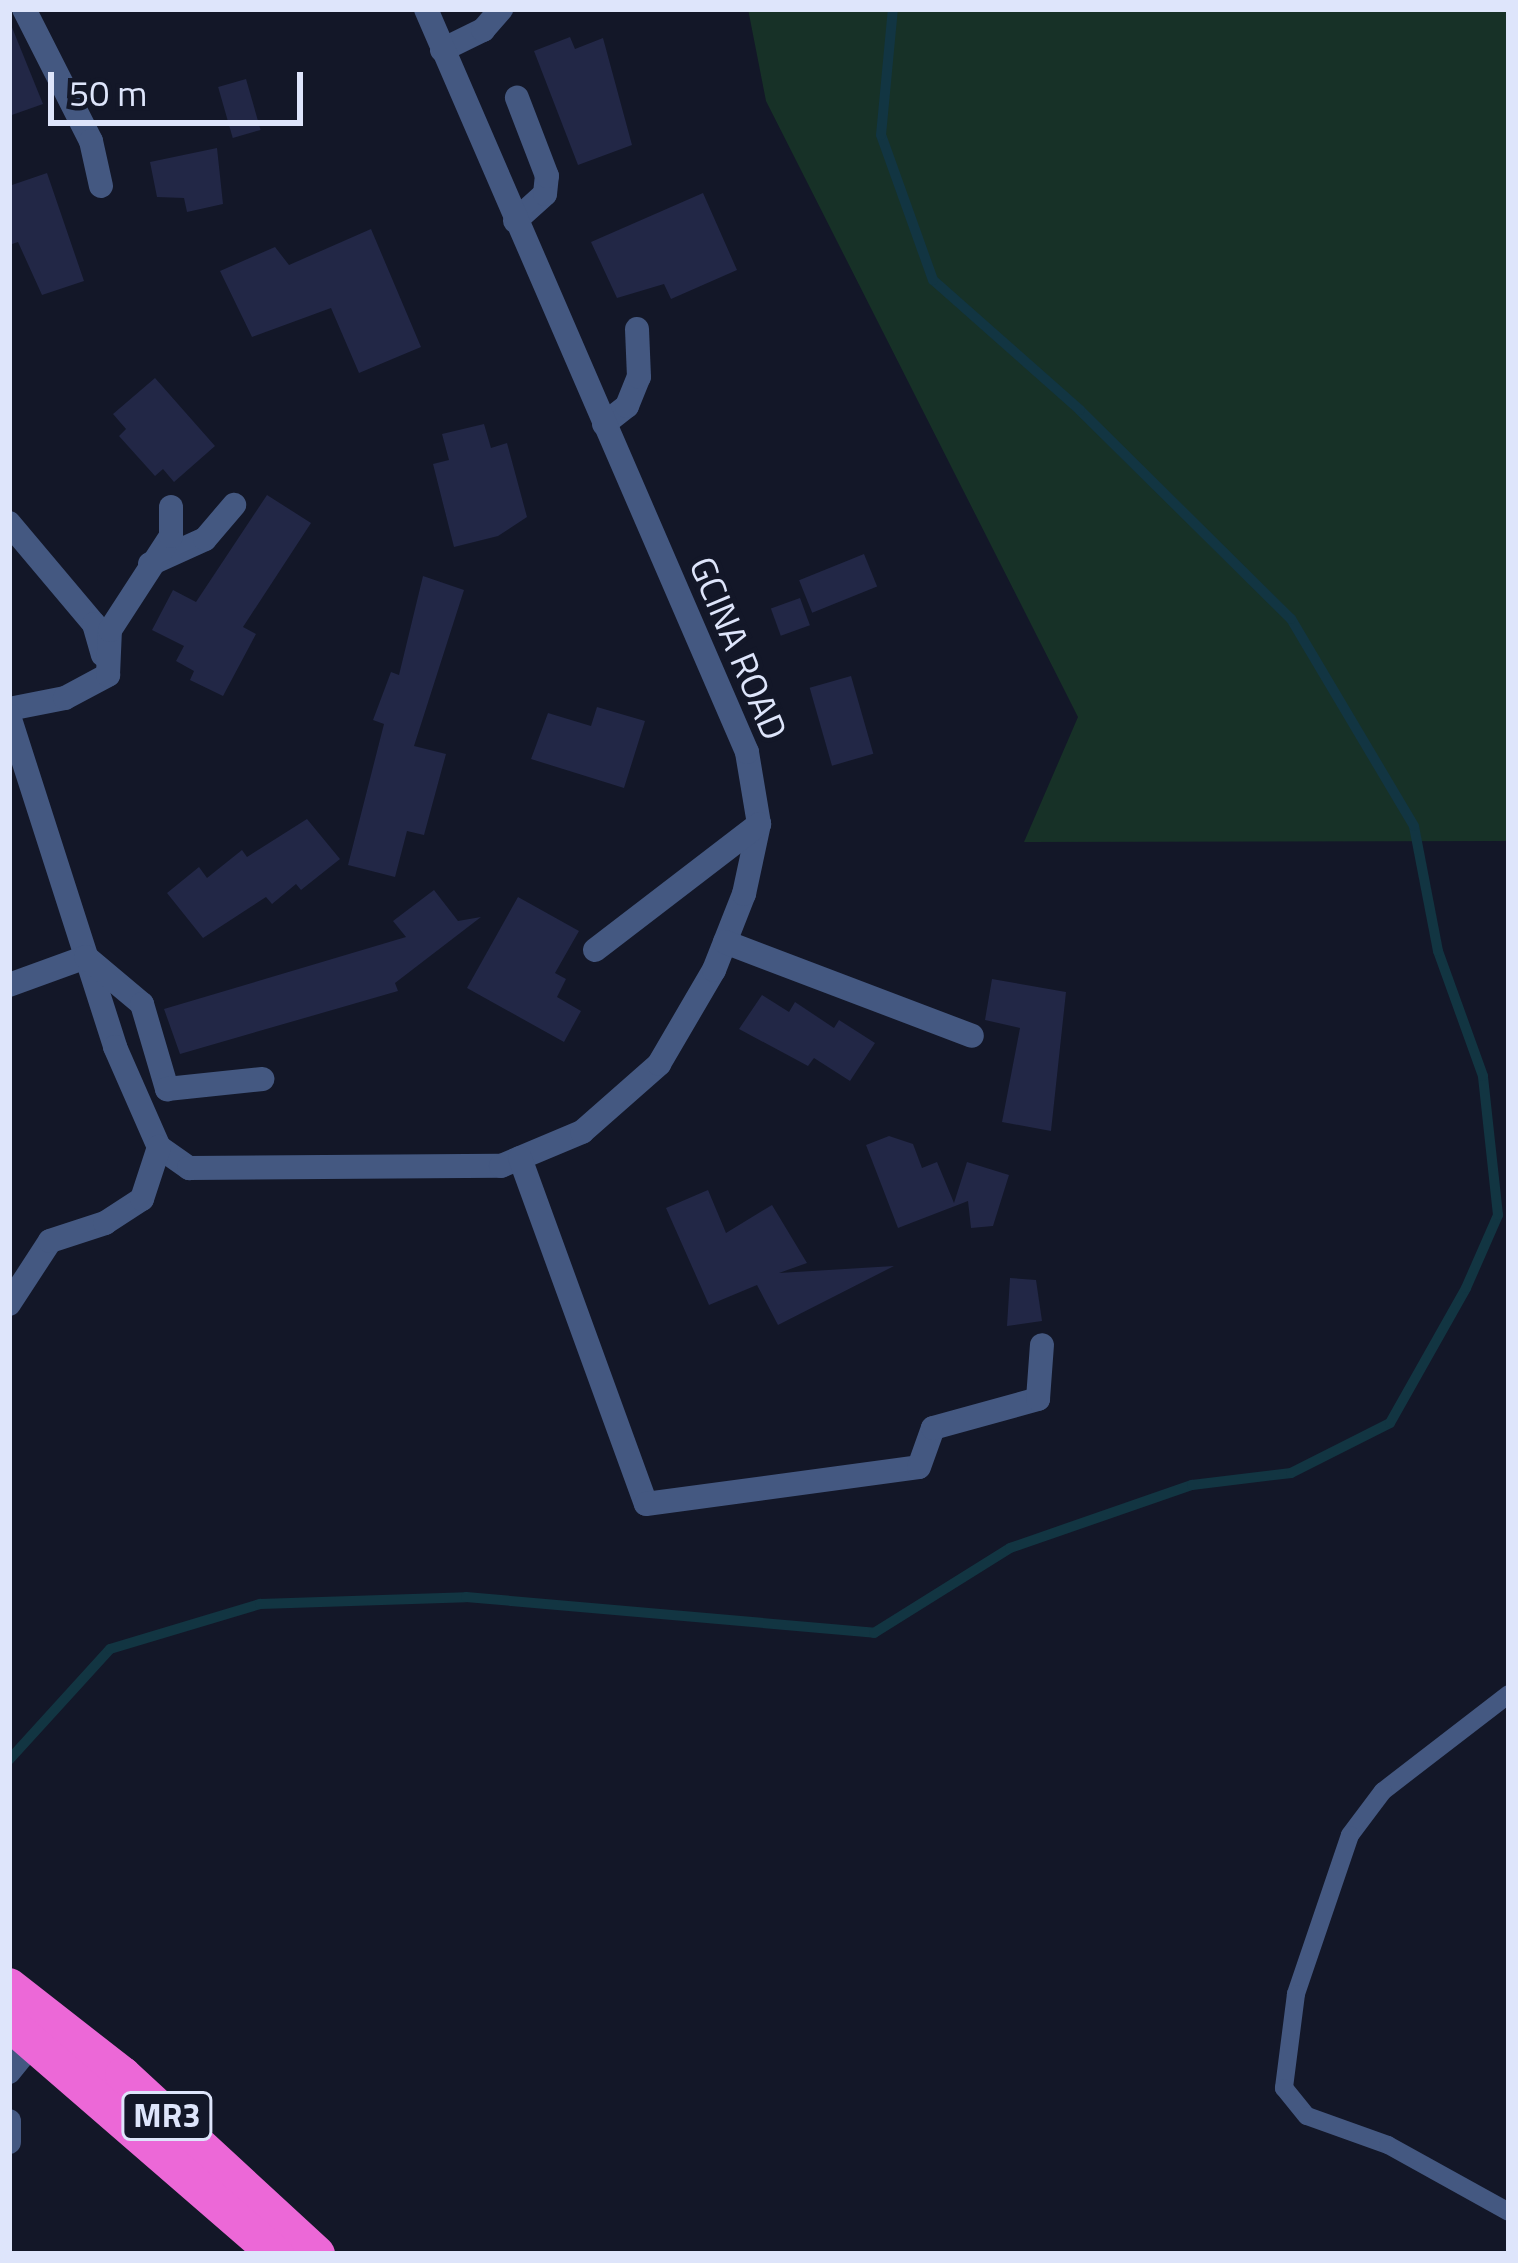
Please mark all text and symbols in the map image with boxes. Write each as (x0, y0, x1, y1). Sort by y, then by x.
scale bar (54, 48, 309, 122)
text: 50 m (69, 65, 147, 120)
street label: GCINA ROAD (681, 550, 797, 746)
road number: MR3 (119, 2089, 215, 2143)

